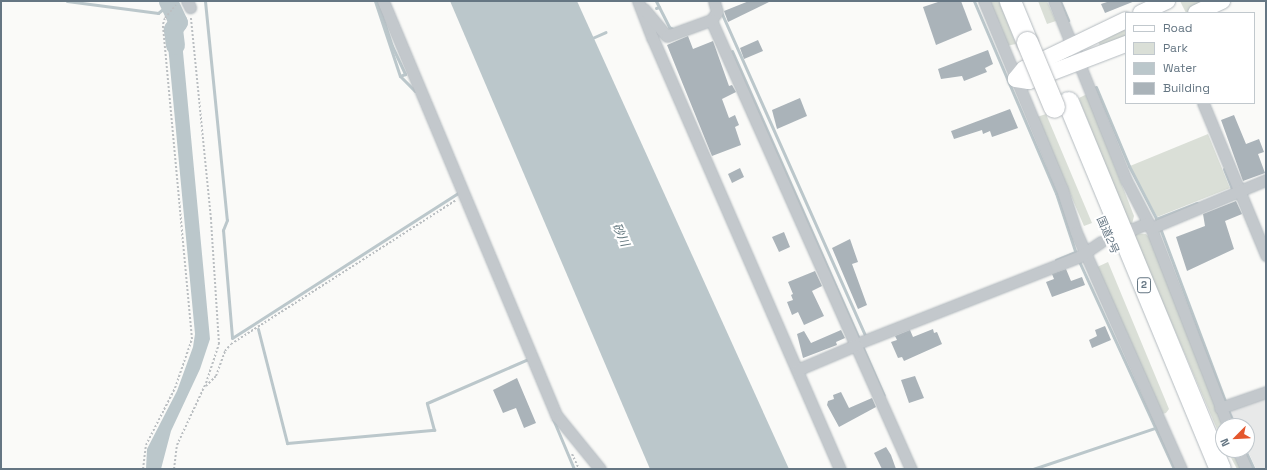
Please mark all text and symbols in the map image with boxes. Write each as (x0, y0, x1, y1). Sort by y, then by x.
legend (1125, 12, 1255, 104)
text: Road (1163, 20, 1192, 36)
text: Park (1163, 40, 1188, 56)
text: Water (1163, 60, 1197, 76)
text: Building (1163, 80, 1210, 96)
street label: 国道2号 (1094, 214, 1122, 256)
water label: 砂川 (609, 221, 631, 249)
road number: 2 (1137, 277, 1151, 293)
north arrow (1215, 418, 1255, 458)
text: N (1217, 436, 1233, 449)

